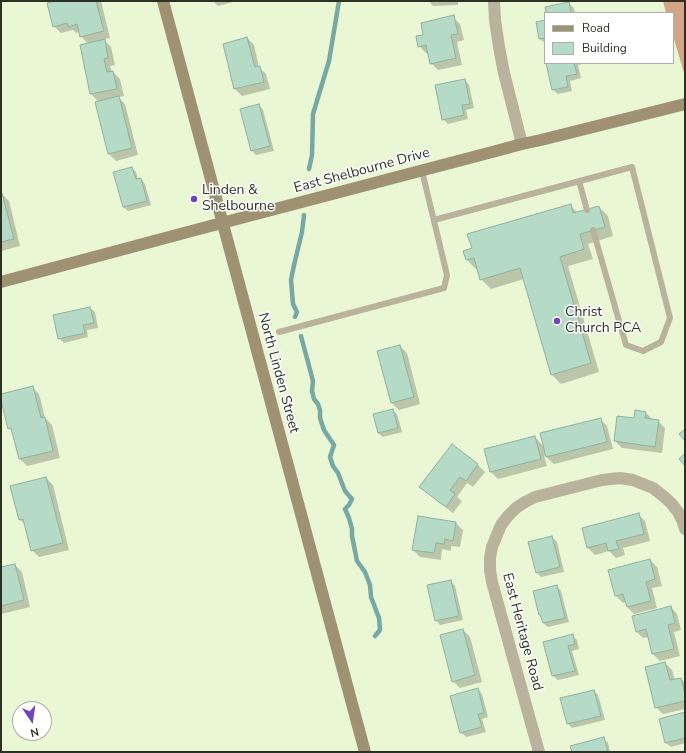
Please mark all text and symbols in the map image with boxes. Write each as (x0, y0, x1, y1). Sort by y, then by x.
legend (544, 12, 674, 64)
text: Road (582, 20, 610, 36)
text: Building (582, 40, 627, 56)
street label: East Shelbourne Drive (292, 145, 432, 197)
place label: Linden & Shelbourne (202, 183, 274, 216)
marker: Linden & Shelbourne (189, 194, 199, 204)
place label: Christ Church PCA (565, 305, 641, 338)
street label: North Linden Street (254, 311, 302, 435)
marker: Christ Church PCA (552, 316, 562, 326)
street label: East Heritage Road (498, 571, 546, 693)
north arrow (12, 701, 52, 741)
text: N (29, 724, 40, 740)

